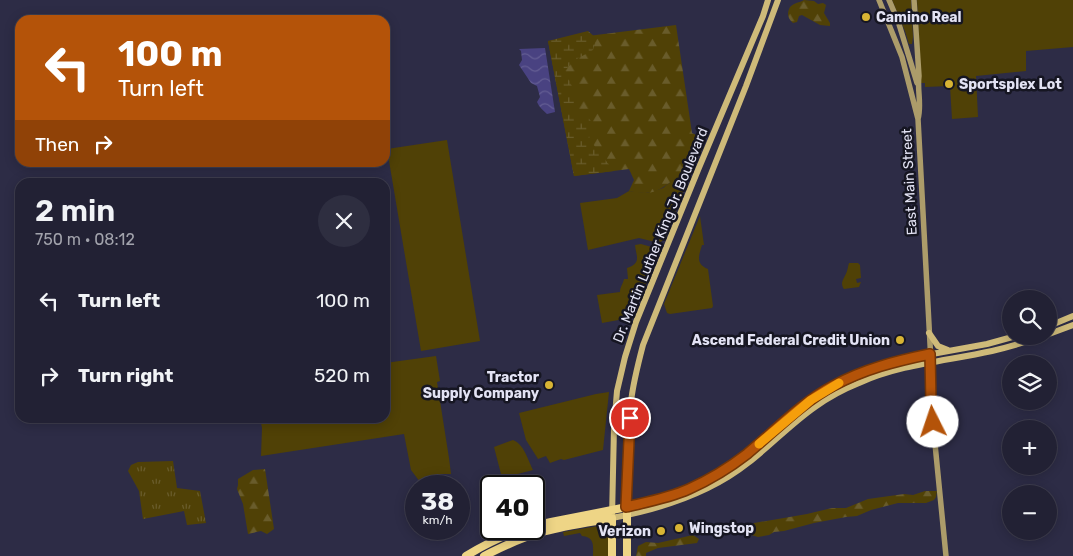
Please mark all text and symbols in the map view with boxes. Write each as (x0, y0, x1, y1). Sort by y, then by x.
place label: Camino Real (876, 9, 962, 26)
marker: Camino Real (860, 11, 872, 23)
text: 100 m (118, 33, 223, 75)
icon: left (35, 35, 100, 100)
text: Turn left (118, 75, 204, 102)
place label: Sportsplex Lot (959, 76, 1062, 93)
marker: Sportsplex Lot (943, 78, 955, 90)
street label: Dr. Martin Luther King Jr. Boulevard (609, 125, 712, 345)
street label: East Main Street (898, 128, 921, 236)
icon: right (89, 130, 117, 158)
text: Then (35, 133, 79, 156)
text: 2 min (35, 193, 115, 229)
button: close (318, 195, 370, 247)
text: 750 m · 08:12 (35, 230, 135, 249)
icon: left (35, 287, 63, 315)
text: Turn left (78, 289, 160, 312)
text: 100 m (316, 289, 370, 312)
map controls (1002, 290, 1057, 540)
button: search (1002, 290, 1057, 345)
place label: Ascend Federal Credit Union (692, 332, 890, 349)
marker: Ascend Federal Credit Union (894, 334, 906, 346)
button: layers (1002, 355, 1057, 410)
icon: right (35, 362, 63, 390)
text: Turn right (78, 364, 173, 387)
text: 520 m (314, 364, 370, 387)
place label: Tractor Supply Company (423, 369, 540, 402)
marker: Tractor Supply Company (543, 379, 555, 391)
position arrow (906, 395, 958, 447)
pin (609, 397, 651, 439)
icon: arrive (616, 404, 644, 432)
button: + (1002, 420, 1057, 475)
speed limit sign: 40 (480, 475, 545, 540)
button: − (1002, 485, 1057, 540)
text: 38 (421, 487, 454, 516)
text: km/h (423, 513, 452, 527)
place label: Wingstop (689, 520, 754, 537)
marker: Wingstop (673, 522, 685, 534)
place label: Verizon (598, 523, 651, 540)
marker: Verizon (655, 525, 667, 537)

